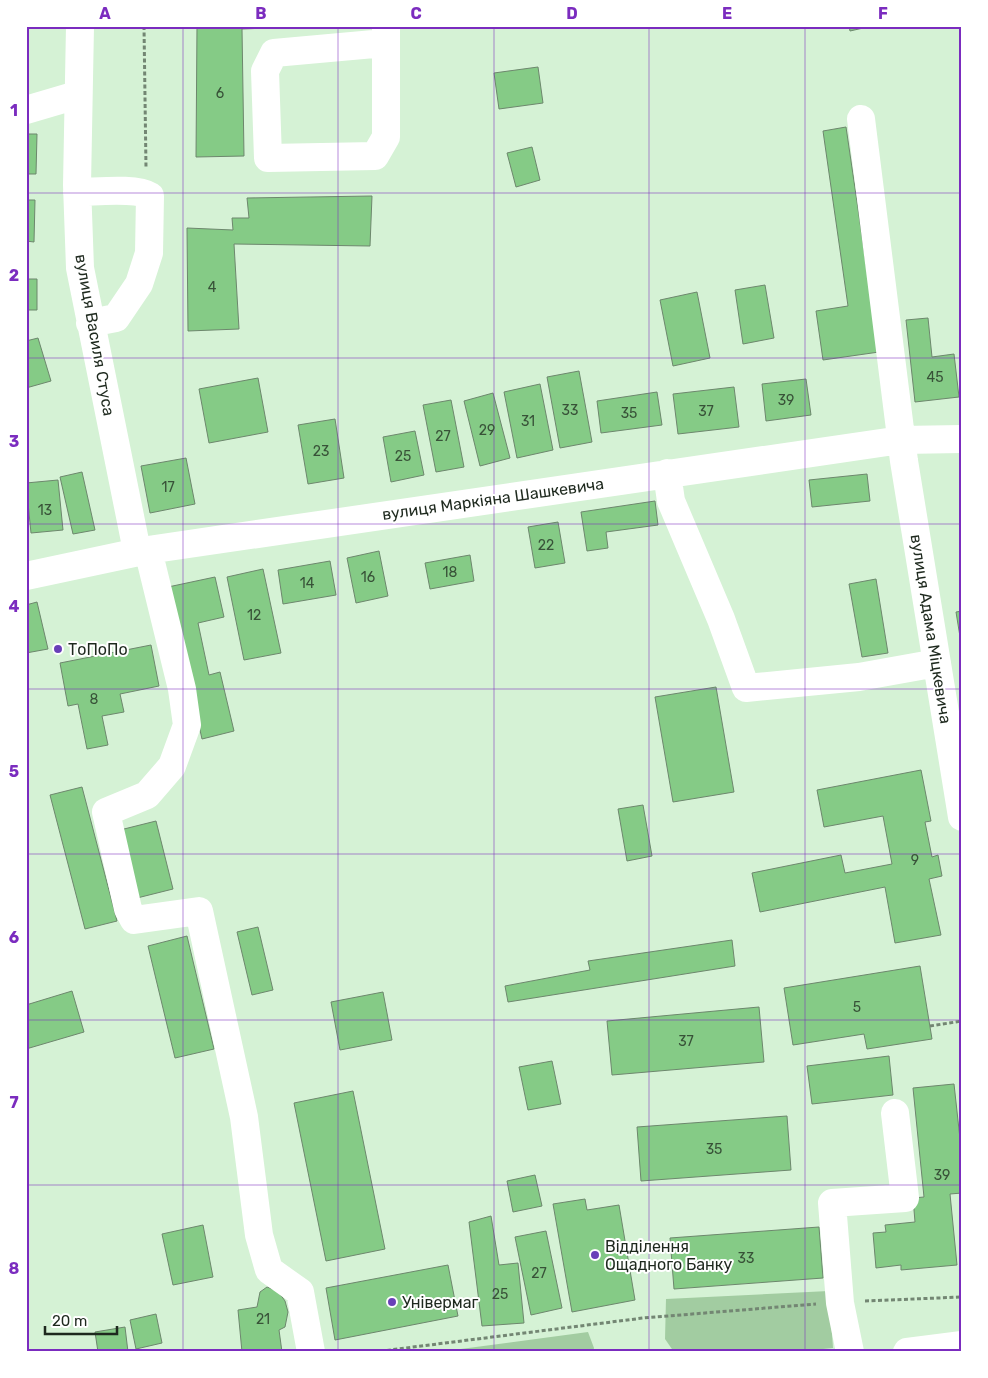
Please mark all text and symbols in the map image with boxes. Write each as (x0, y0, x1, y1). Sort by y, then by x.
text: A (99, 4, 111, 23)
text: B (255, 4, 267, 23)
text: C (410, 4, 422, 23)
text: D (566, 4, 578, 23)
text: E (722, 4, 732, 23)
text: F (878, 4, 888, 23)
house number: 6 (216, 85, 224, 102)
text: 1 (10, 101, 18, 120)
street label: вулиця Василя Стуса (71, 253, 119, 417)
text: 2 (9, 266, 19, 285)
house number: 4 (208, 279, 217, 296)
house number: 45 (926, 369, 944, 386)
house number: 39 (778, 392, 794, 409)
house number: 33 (562, 402, 578, 419)
house number: 37 (698, 403, 714, 420)
house number: 35 (621, 405, 637, 422)
house number: 31 (521, 413, 535, 430)
house number: 29 (479, 422, 495, 439)
house number: 27 (435, 428, 451, 445)
text: 3 (9, 432, 19, 451)
house number: 23 (313, 443, 329, 460)
house number: 25 (395, 448, 411, 465)
street label: вулиця Маркіяна Шашкевича (381, 474, 605, 524)
house number: 17 (161, 479, 175, 496)
house number: 13 (38, 502, 52, 519)
street label: вулиця Адама Міцкевича (907, 533, 955, 725)
house number: 22 (538, 537, 554, 554)
house number: 18 (443, 564, 458, 581)
house number: 16 (361, 569, 375, 586)
house number: 14 (300, 575, 315, 592)
text: 4 (9, 597, 20, 616)
house number: 12 (247, 607, 261, 624)
place label: ТоПоПо (68, 640, 128, 659)
marker: ТоПоПо (52, 643, 64, 655)
house number: 8 (90, 691, 99, 708)
text: 5 (9, 762, 19, 781)
house number: 9 (911, 852, 919, 869)
text: 6 (9, 928, 19, 947)
house number: 5 (853, 999, 861, 1016)
house number: 37 (678, 1033, 694, 1050)
text: 7 (9, 1093, 19, 1112)
house number: 35 (706, 1141, 722, 1158)
house number: 39 (934, 1167, 950, 1184)
place label: Відділення Ощадного Банку (605, 1237, 732, 1274)
marker: Відділення Ощадного Банку (589, 1249, 601, 1261)
house number: 33 (738, 1250, 754, 1267)
text: 8 (9, 1259, 20, 1278)
house number: 27 (531, 1265, 547, 1282)
house number: 25 (492, 1286, 508, 1303)
place label: Універмаг (402, 1293, 479, 1312)
marker: Універмаг (386, 1296, 398, 1308)
scale bar (45, 1303, 118, 1335)
house number: 21 (256, 1311, 270, 1328)
text: 20 m (52, 1312, 87, 1330)

